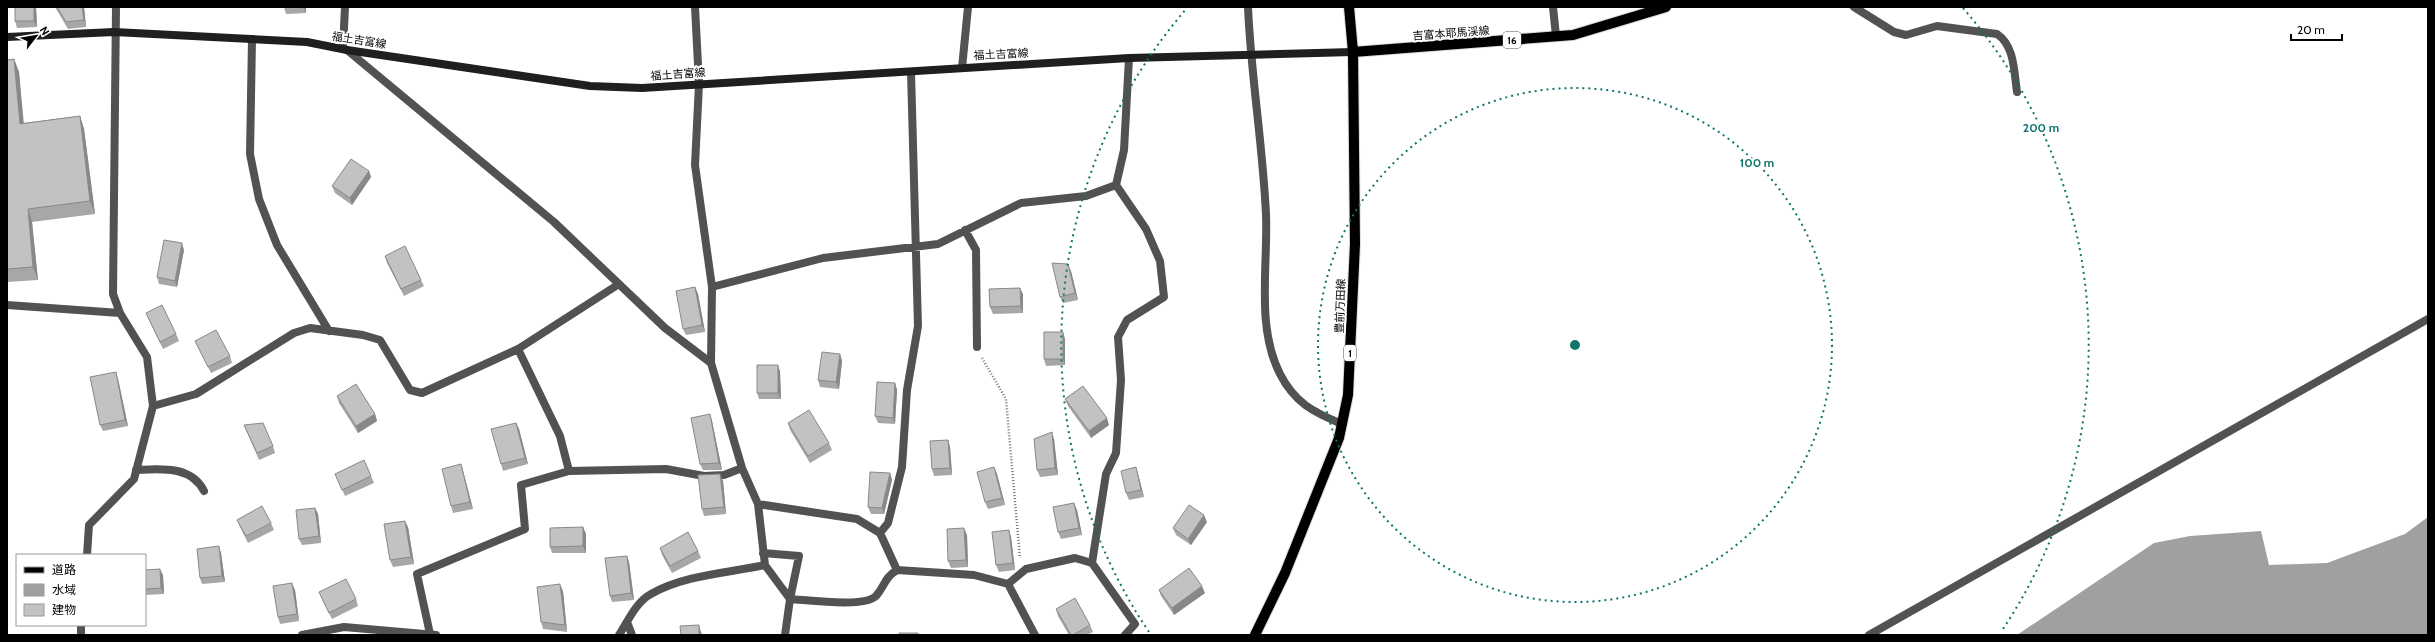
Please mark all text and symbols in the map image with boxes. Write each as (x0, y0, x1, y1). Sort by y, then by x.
north arrow (16, 16, 56, 56)
scale bar (2291, 16, 2342, 42)
text: 20 m (2297, 22, 2325, 37)
street label: 吉富本耶馬渓線 (1412, 23, 1490, 43)
text: N (37, 24, 53, 38)
street label: 福土吉富線 (331, 29, 387, 51)
road number: 16 (1503, 32, 1521, 48)
street label: 福土吉富線 (973, 46, 1029, 62)
street label: 福土吉富線 (650, 65, 706, 83)
text: 200 m (2023, 120, 2059, 135)
text: 100 m (1740, 155, 1774, 170)
street label: 豊前万田線 (1332, 278, 1348, 334)
centre of rings (1568, 338, 1582, 352)
road number: 1 (1344, 345, 1356, 361)
legend (16, 554, 146, 626)
text: 道路 (52, 562, 76, 577)
text: 水域 (52, 582, 76, 597)
text: 建物 (52, 602, 76, 617)

